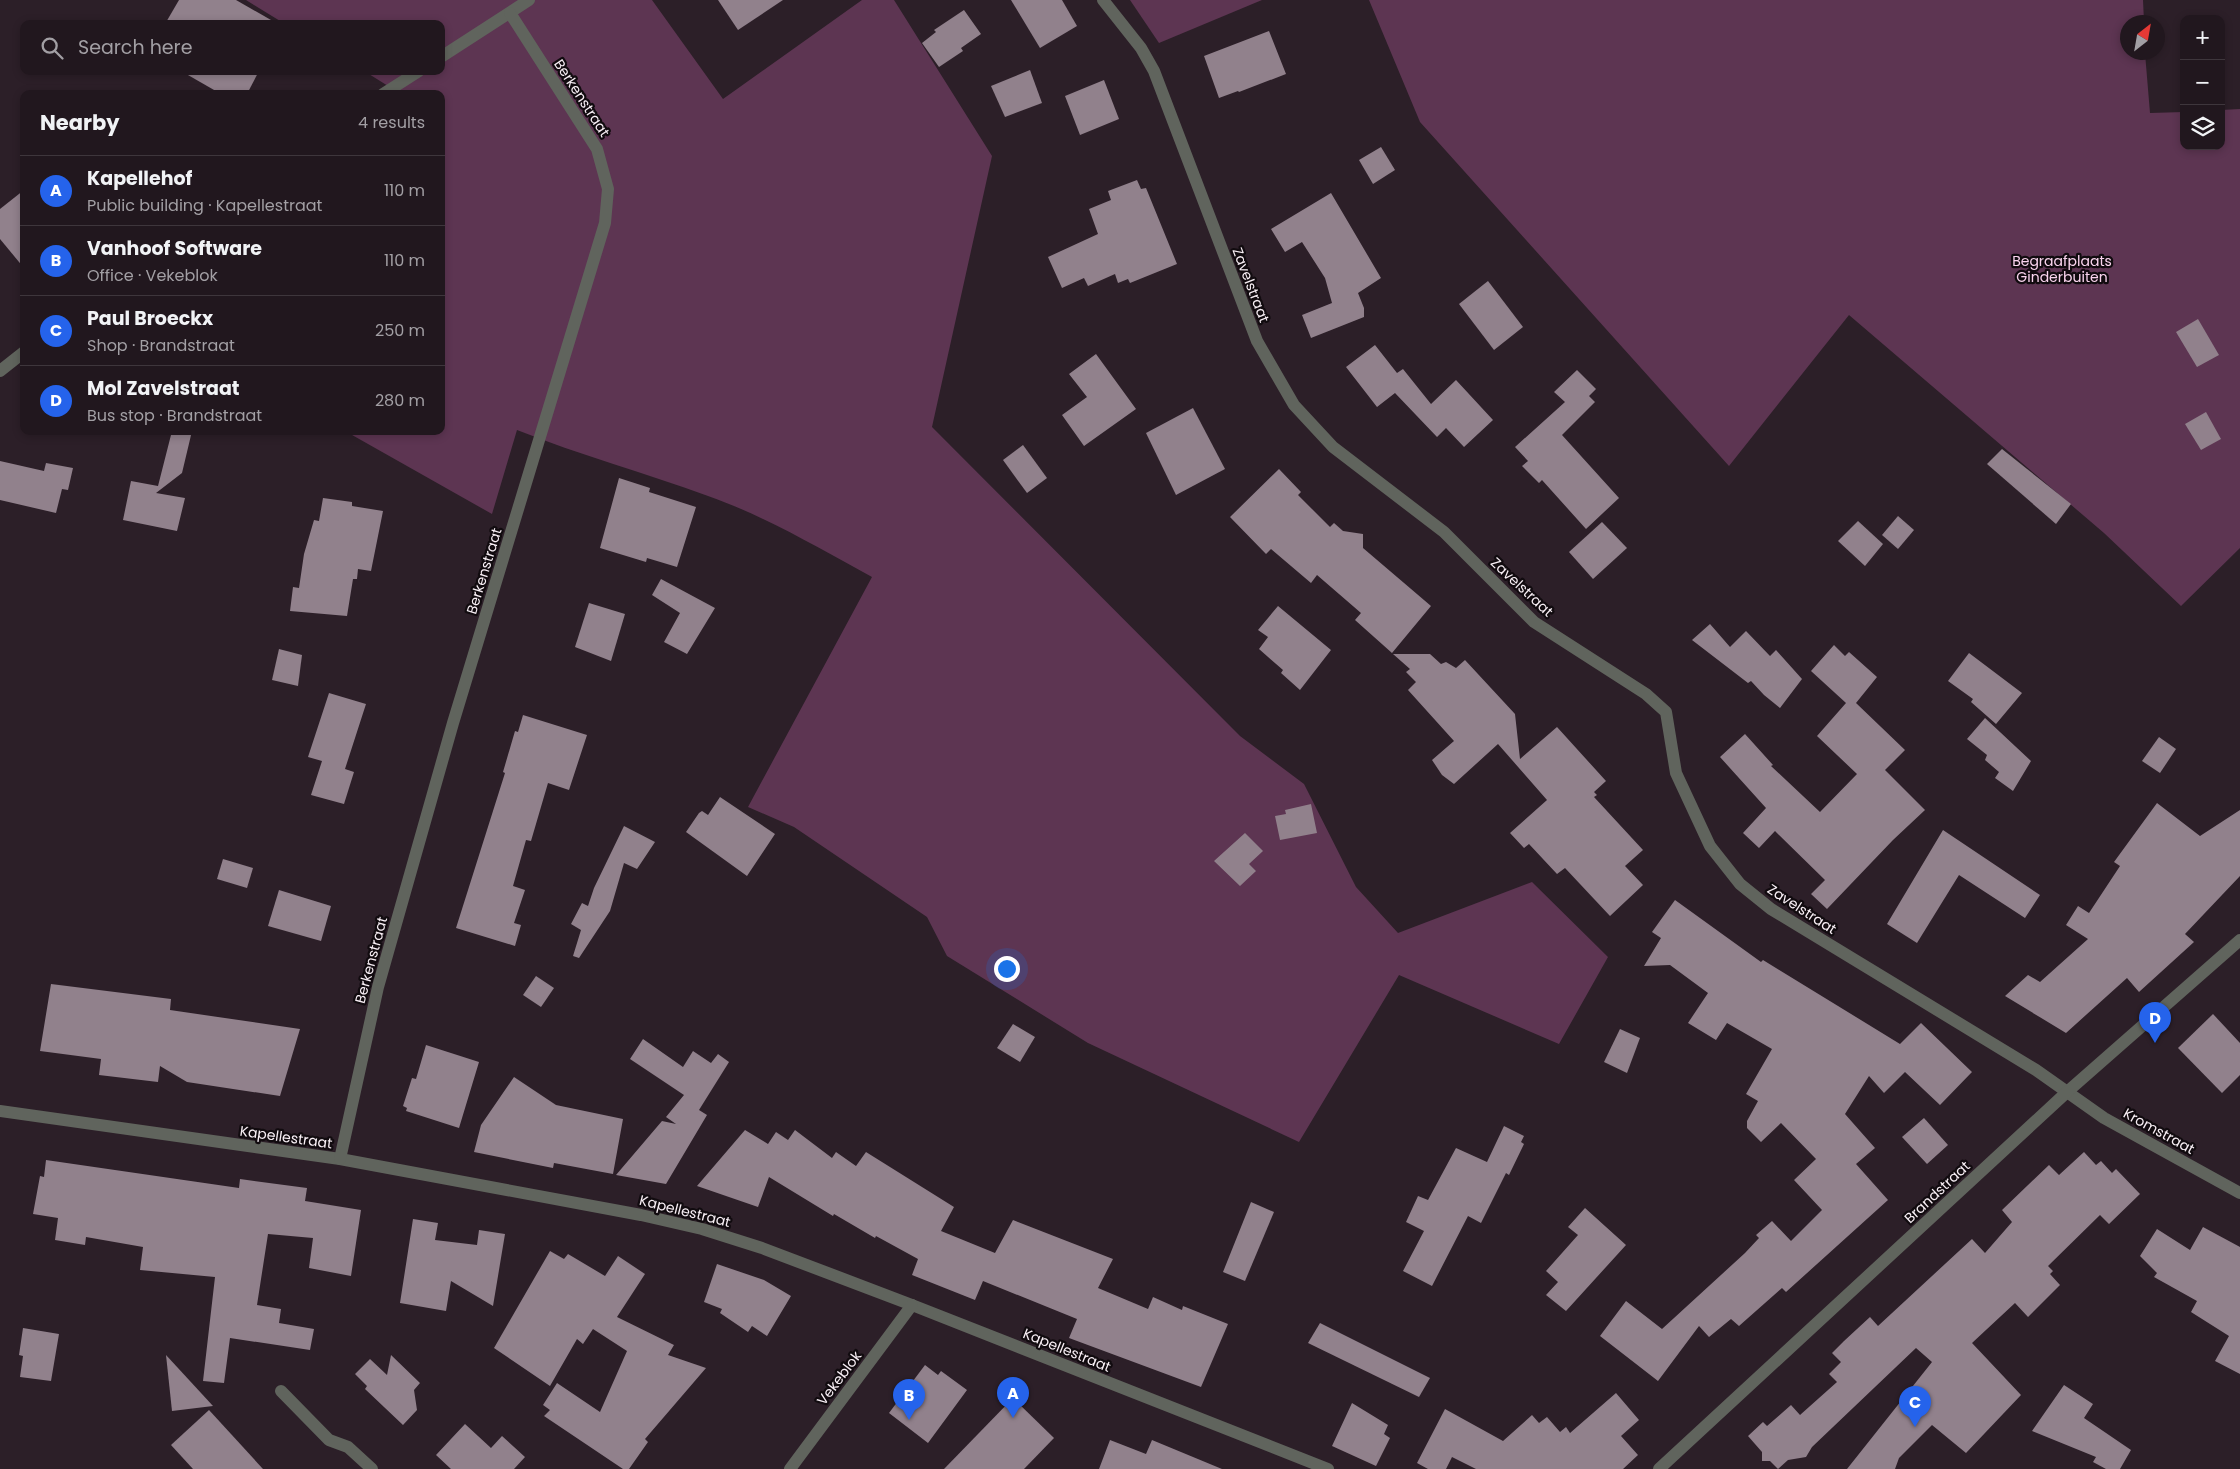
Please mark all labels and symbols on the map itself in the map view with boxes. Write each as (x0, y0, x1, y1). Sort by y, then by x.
north arrow (2120, 15, 2165, 60)
street label: Berkenstraat (549, 55, 615, 141)
street label: Zavelstraat (1228, 245, 1274, 325)
park label: Begraafplaats Ginderbuiten (2012, 251, 2112, 287)
street label: Berkenstraat (461, 526, 507, 616)
street label: Zavelstraat (1486, 553, 1558, 621)
street label: Zavelstraat (1764, 879, 1840, 939)
street label: Berkenstraat (350, 914, 392, 1006)
your location (994, 956, 1020, 982)
pin: D (2139, 1002, 2171, 1043)
street label: Kromstraat (2120, 1103, 2198, 1159)
street label: Kapellestraat (238, 1121, 334, 1153)
street label: Brandstraat (1900, 1156, 1974, 1228)
street label: Kapellestraat (637, 1190, 733, 1232)
street label: Kapellestraat (1020, 1323, 1114, 1377)
street label: Vekeblok (812, 1346, 866, 1409)
pin: A (997, 1377, 1029, 1418)
pin: B (893, 1379, 925, 1420)
pin: C (1899, 1386, 1931, 1427)

